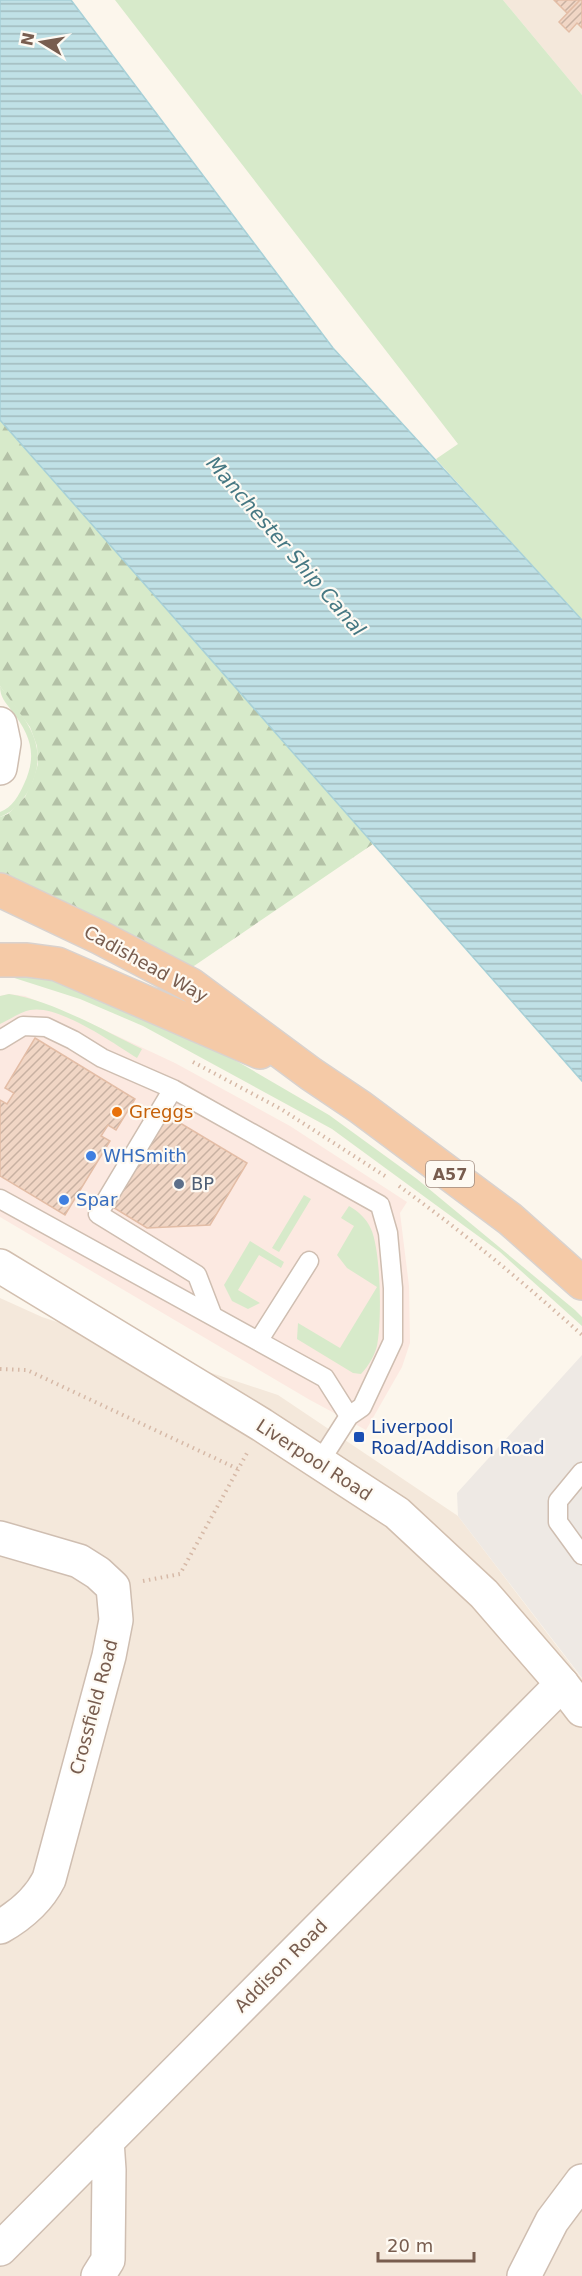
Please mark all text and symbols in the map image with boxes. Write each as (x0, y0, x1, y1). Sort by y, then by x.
north arrow (12, 12, 72, 72)
text: N (17, 31, 38, 48)
water label: Manchester Ship Canal (201, 451, 371, 641)
street label: Cadishead Way (81, 921, 212, 1006)
place label: Greggs (129, 1101, 193, 1122)
marker: Greggs (110, 1105, 124, 1119)
place label: WHSmith (103, 1145, 187, 1166)
marker: WHSmith (84, 1149, 98, 1163)
road number: A57 (426, 1161, 474, 1187)
place label: BP (191, 1173, 214, 1194)
marker: BP (172, 1177, 186, 1191)
place label: Spar (76, 1189, 118, 1210)
marker: Spar (57, 1193, 71, 1207)
street label: Liverpool Road (253, 1414, 376, 1505)
place label: Liverpool Road/Addison Road (371, 1416, 545, 1458)
marker: Liverpool Road/Addison Road (352, 1430, 366, 1444)
street label: Crossfield Road (65, 1637, 122, 1777)
street label: Addison Road (230, 1915, 331, 2016)
scale bar (378, 2225, 474, 2263)
text: 20 m (387, 2235, 433, 2256)

